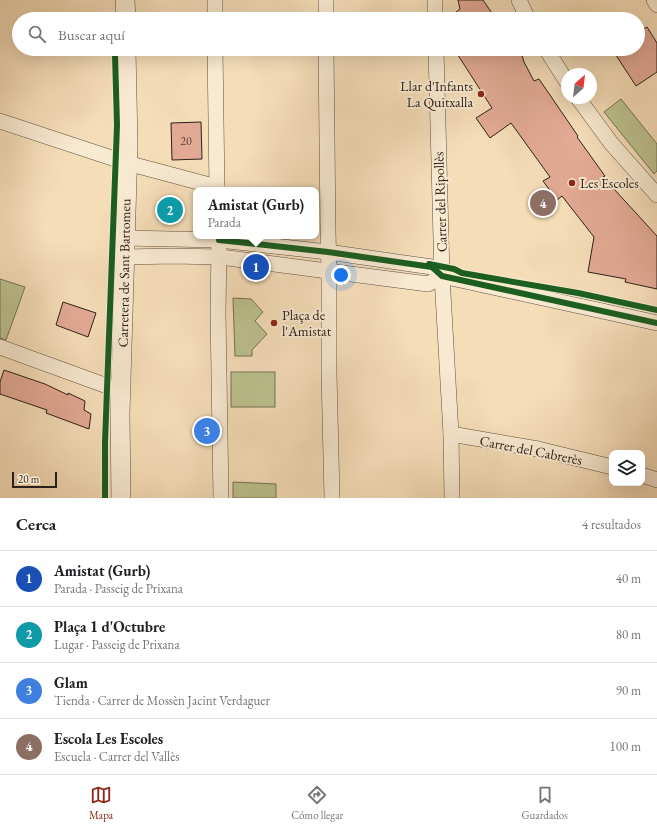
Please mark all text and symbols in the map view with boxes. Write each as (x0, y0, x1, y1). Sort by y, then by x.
search box (12, 12, 645, 56)
icon: search (26, 23, 48, 45)
text: Buscar aquí (58, 25, 125, 44)
north arrow (561, 68, 597, 104)
place label: Llar d'Infants La Quitxalla (400, 77, 473, 111)
marker: Llar d'Infants La Quitxalla (476, 89, 486, 99)
house number: 20 (180, 133, 192, 149)
street label: Carrer del Ripollès (429, 151, 451, 253)
place label: Les Escoles (580, 174, 639, 192)
marker: Les Escoles (567, 178, 577, 188)
popup (193, 187, 319, 239)
pin: 4 (530, 188, 556, 218)
pin: 2 (157, 195, 183, 225)
text: Amistat (Gurb) (208, 195, 304, 214)
street label: Carretera de Sant Bartomeu (114, 198, 134, 348)
text: Parada (208, 214, 241, 231)
pin: 1 (243, 252, 269, 282)
your location (331, 265, 351, 285)
place label: Plaça de l'Amistat (282, 306, 332, 340)
marker: Plaça de l'Amistat (269, 318, 279, 328)
pin: 3 (194, 416, 220, 446)
street label: Carrer del Cabrerès (478, 431, 584, 469)
map controls (609, 450, 645, 486)
button: layers (609, 450, 645, 486)
scale bar (12, 470, 57, 489)
text: 20 m (18, 472, 39, 486)
text: Cerca (16, 513, 56, 535)
text: 4 resultados (582, 516, 641, 533)
text: Amistat (Gurb) (54, 561, 150, 580)
text: 1 (26, 570, 32, 587)
text: 40 m (616, 570, 641, 587)
text: Parada · Passeig de Prixana (54, 580, 183, 597)
text: Plaça 1 d'Octubre (54, 617, 165, 636)
text: 2 (26, 626, 32, 643)
text: 80 m (616, 626, 641, 643)
text: Lugar · Passeig de Prixana (54, 636, 180, 653)
text: Glam (54, 673, 88, 692)
text: 3 (26, 682, 32, 699)
text: 90 m (616, 682, 641, 699)
text: Tienda · Carrer de Mossèn Jacint Verdaguer (54, 692, 270, 709)
text: Escola Les Escoles (54, 729, 163, 748)
text: 4 (26, 738, 32, 755)
text: 100 m (610, 738, 641, 755)
text: Escuela · Carrer del Vallès (54, 748, 179, 765)
tab: Mapa (89, 784, 113, 822)
tab: Cómo llegar (291, 784, 343, 822)
tab: Guardados (521, 784, 568, 822)

